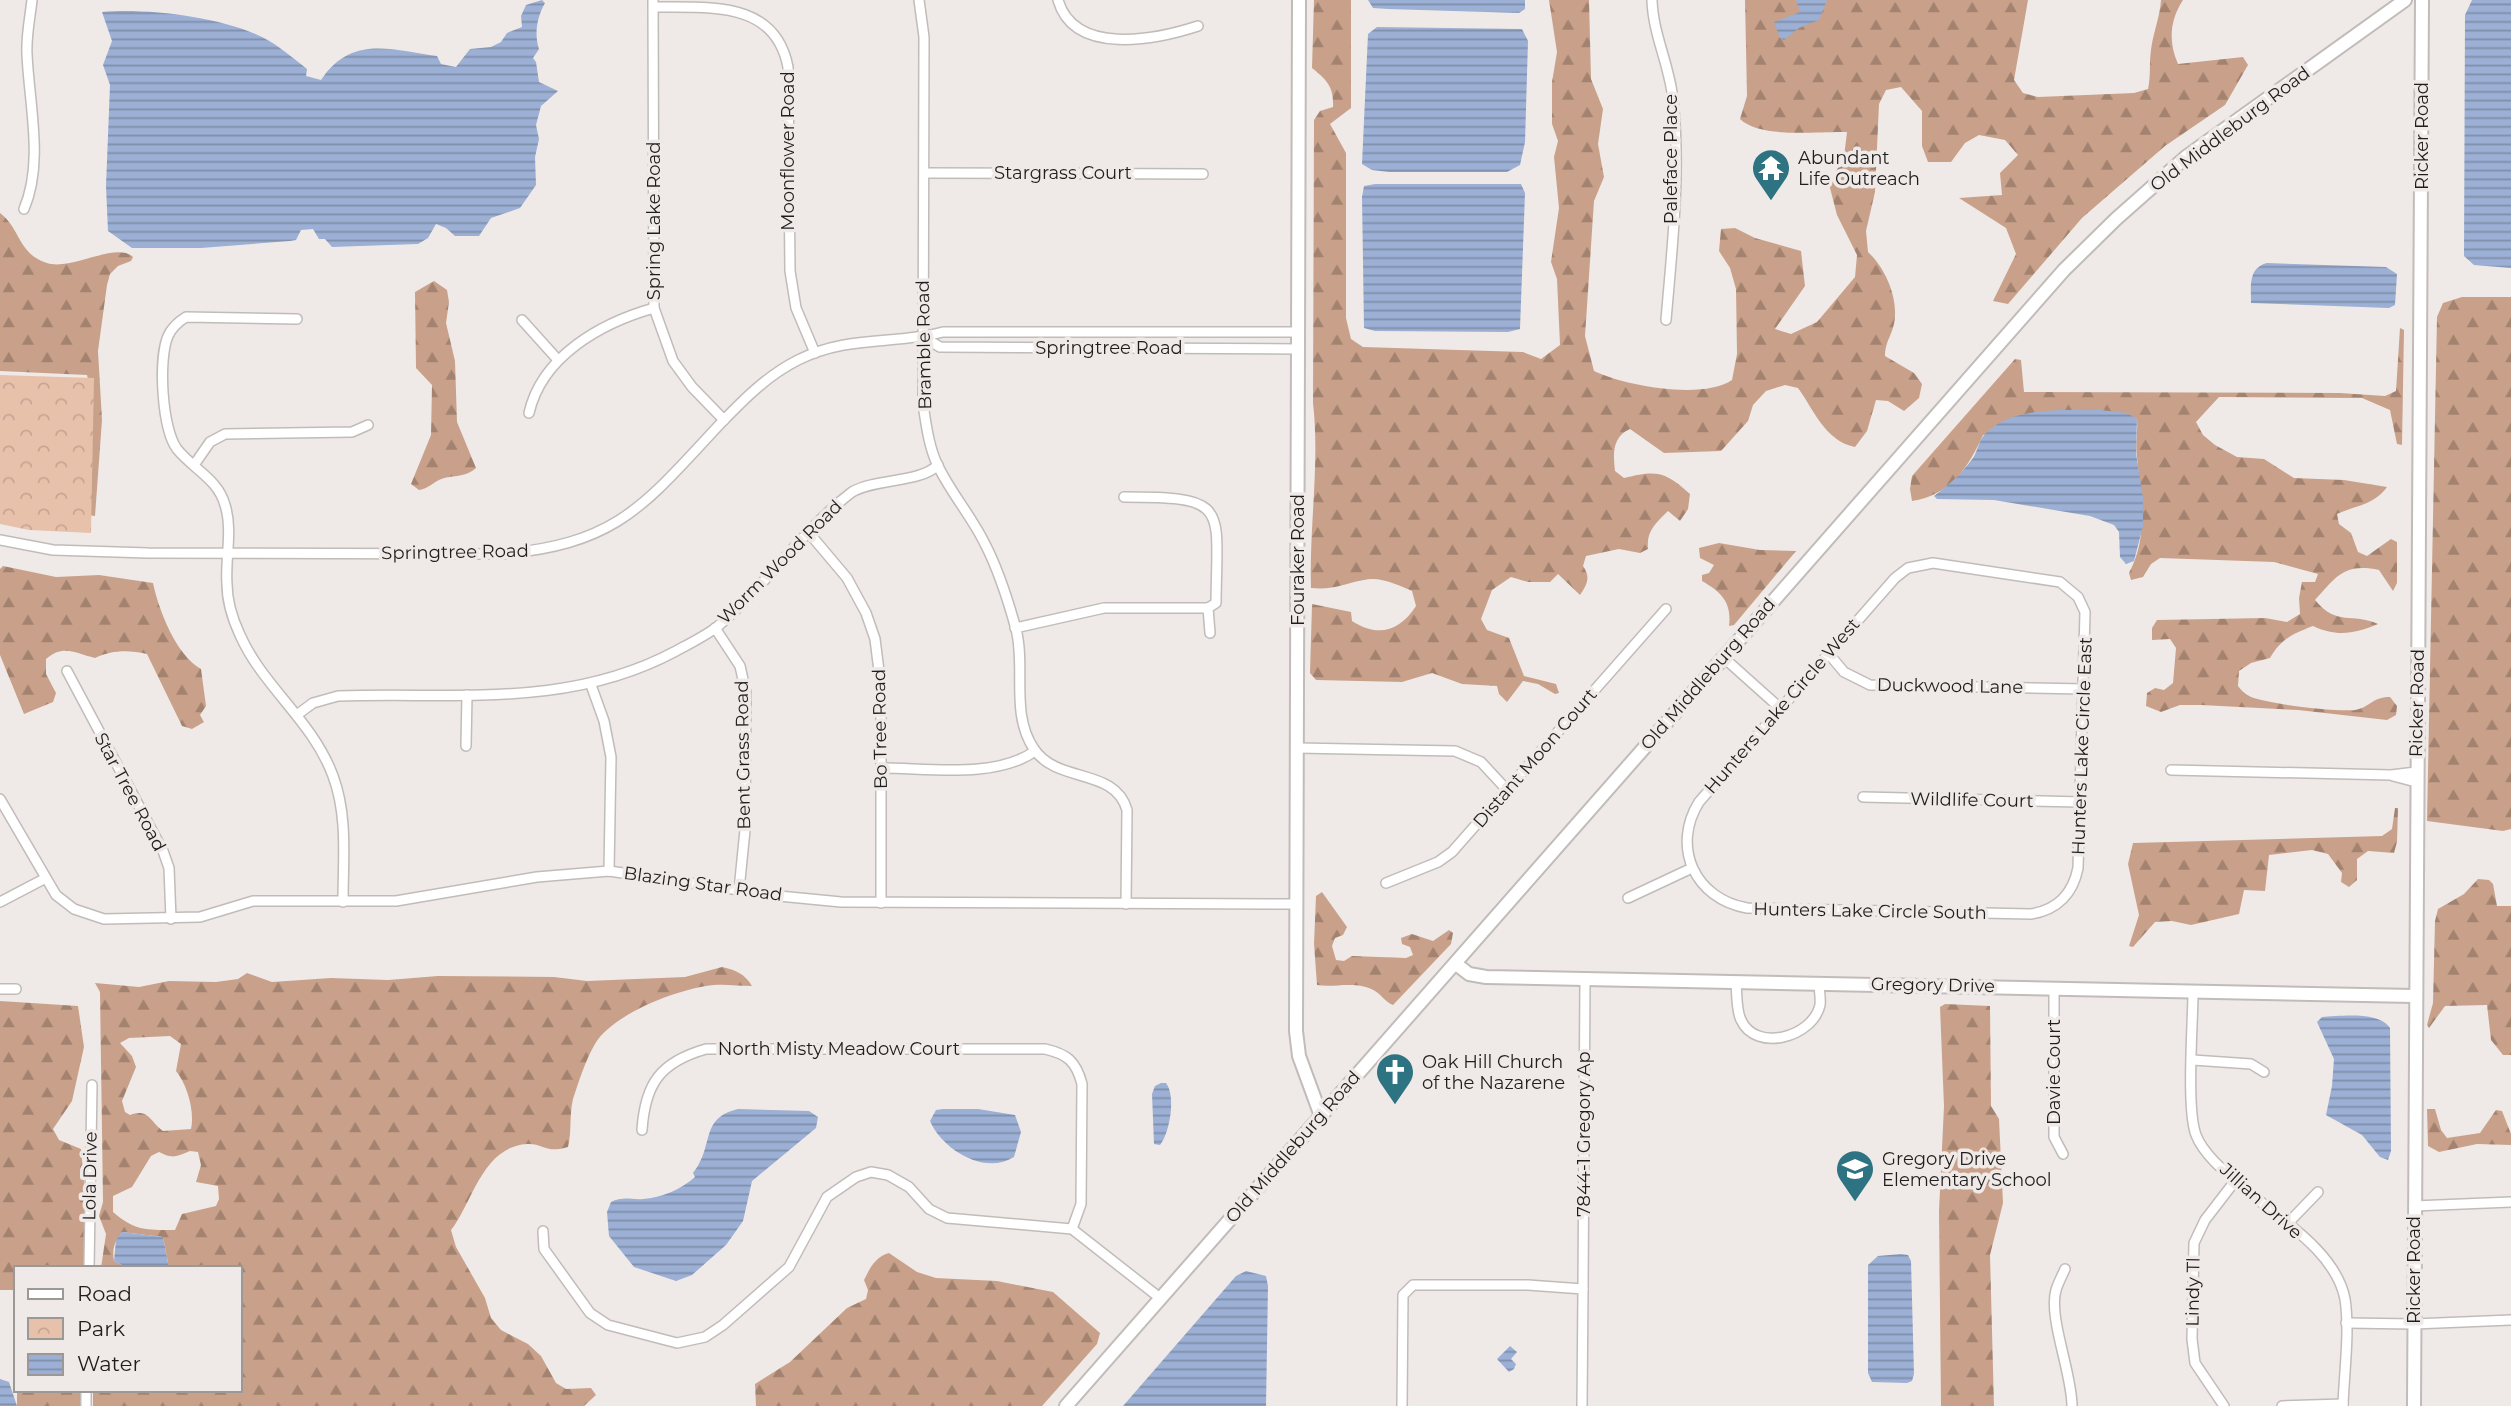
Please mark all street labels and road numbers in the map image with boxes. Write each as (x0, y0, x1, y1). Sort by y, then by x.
street label: Old Middleburg Road (2146, 62, 2314, 196)
street label: Moonflower Road (777, 71, 799, 231)
street label: Ricker Road (2411, 82, 2433, 190)
street label: Paleface Place (1660, 94, 1682, 224)
street label: Spring Lake Road (643, 142, 665, 300)
street label: Stargrass Court (994, 162, 1132, 184)
street label: Bramble Road (912, 280, 936, 410)
street label: Springtree Road (1035, 337, 1183, 359)
street label: Fouraker Road (1287, 494, 1309, 626)
street label: Worm Wood Road (713, 495, 847, 629)
street label: Springtree Road (381, 540, 529, 564)
street label: Old Middleburg Road (1636, 593, 1780, 755)
street label: Hunters Lake Circle West (1700, 614, 1864, 798)
street label: Hunters Lake Circle East (2067, 637, 2097, 855)
street label: Ricker Road (2405, 649, 2429, 757)
street label: Bo Tree Road (868, 669, 892, 789)
street label: Duckwood Lane (1877, 674, 2024, 698)
street label: Bent Grass Road (731, 680, 755, 830)
street label: Distant Moon Court (1468, 684, 1602, 832)
street label: Star Tree Road (89, 729, 171, 855)
street label: Wildlife Court (1910, 788, 2034, 812)
street label: Blazing Star Road (622, 862, 784, 906)
street label: Hunters Lake Circle South (1753, 898, 1987, 924)
street label: Gregory Drive (1871, 973, 1995, 997)
street label: Davie Court (2043, 1019, 2065, 1125)
street label: North Misty Meadow Court (718, 1038, 960, 1060)
street label: 7844-1 Gregory Ap (1573, 1051, 1595, 1217)
street label: Old Middleburg Road (1221, 1066, 1365, 1228)
street label: Lola Drive (78, 1131, 102, 1221)
street label: Jillian Drive (2215, 1158, 2307, 1244)
street label: Ricker Road (2403, 1216, 2425, 1324)
street label: Lindy Tl (2181, 1257, 2205, 1327)

